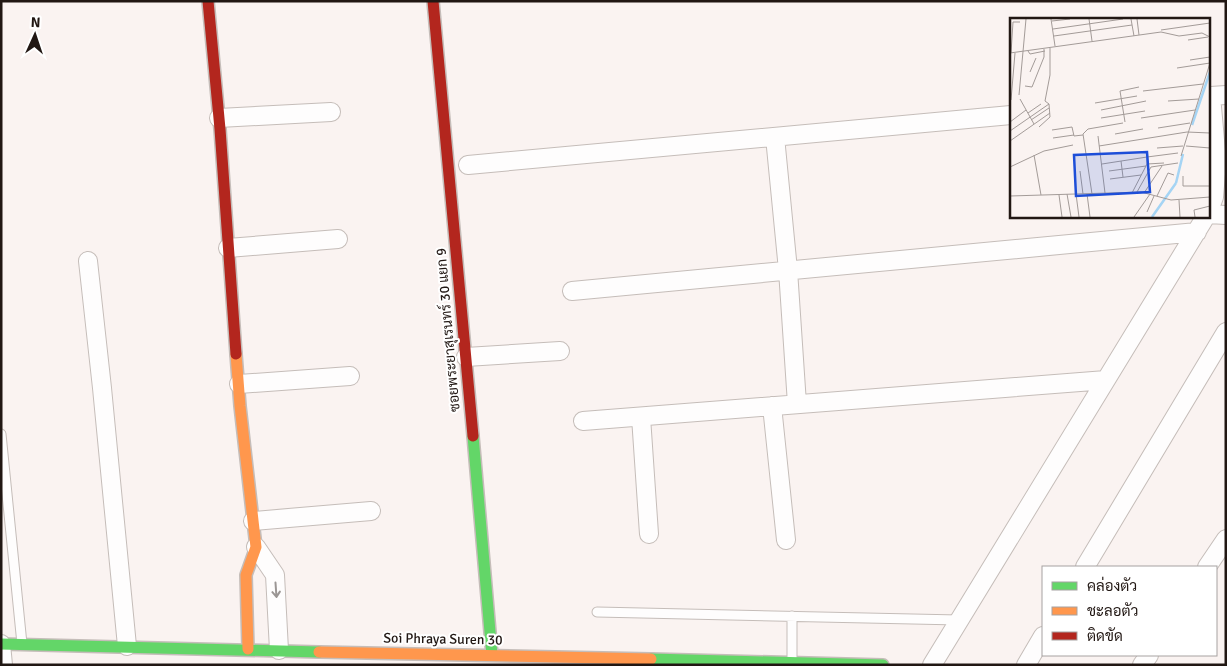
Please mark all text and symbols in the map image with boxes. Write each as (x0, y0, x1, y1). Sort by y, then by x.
north arrow (10, 10, 60, 60)
text: N (30, 14, 41, 31)
inset map (1010, 18, 1210, 218)
street label: ซอยพระยาสุเรนทร์ 30 แยก 9 (431, 247, 465, 413)
legend (1042, 566, 1217, 656)
text: คล่องตัว (1087, 576, 1137, 595)
one-way arrow (271, 582, 280, 598)
text: ชะลอตัว (1087, 602, 1138, 620)
text: ติดขัด (1087, 627, 1123, 645)
street label: Soi Phraya Suren 30 (383, 629, 503, 649)

